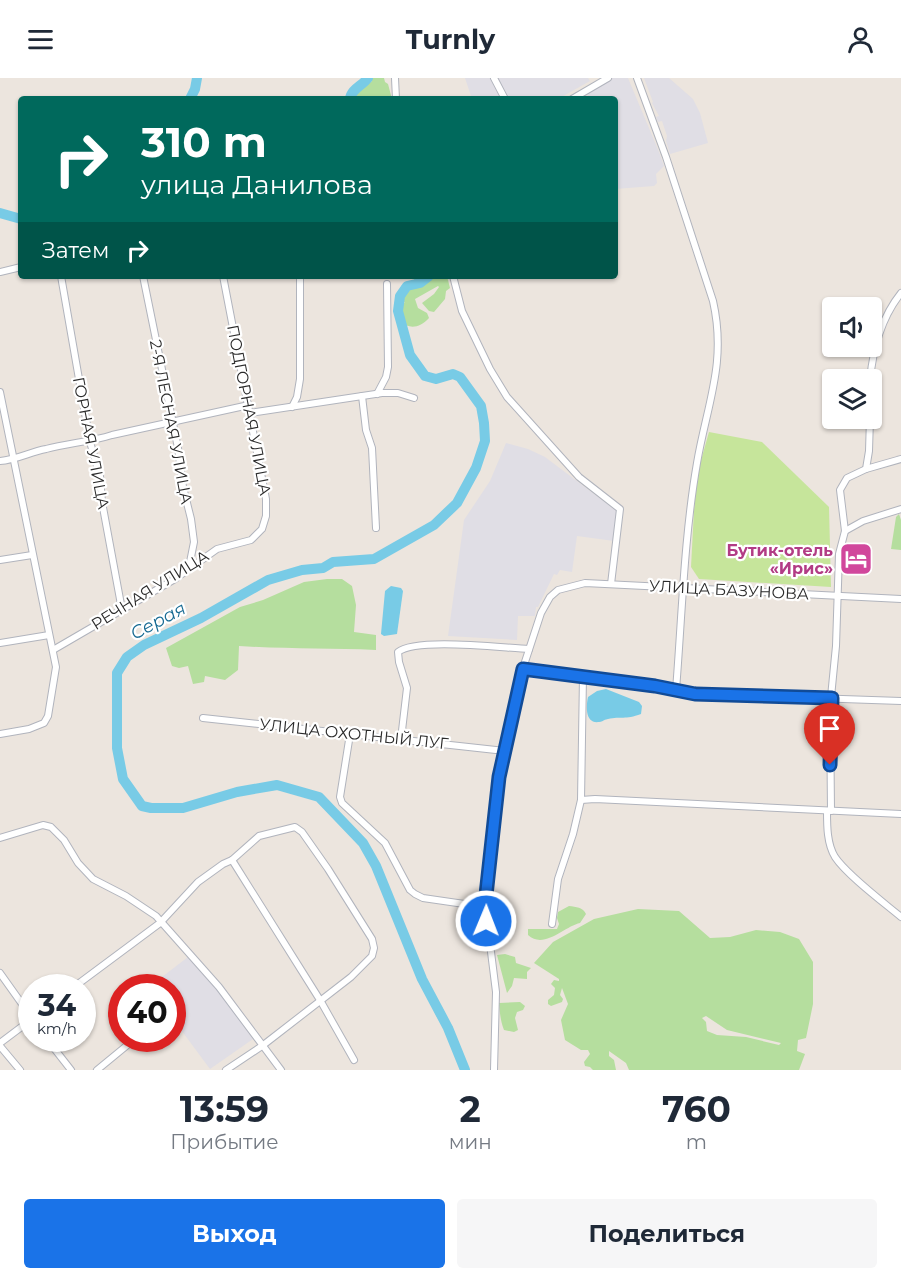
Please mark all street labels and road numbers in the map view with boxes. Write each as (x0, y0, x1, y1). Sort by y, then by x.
street label: ПОДГОРНАЯ УЛИЦА (223, 323, 275, 497)
street label: 2-Я ЛЕСНАЯ УЛИЦА (146, 338, 196, 506)
street label: ГОРНАЯ УЛИЦА (69, 375, 113, 511)
street label: РЕЧНАЯ УЛИЦА (88, 546, 212, 634)
street label: УЛИЦА БАЗУНОВА (649, 576, 810, 604)
street label: УЛИЦА ОХОТНЫЙ ЛУГ (259, 715, 450, 753)

